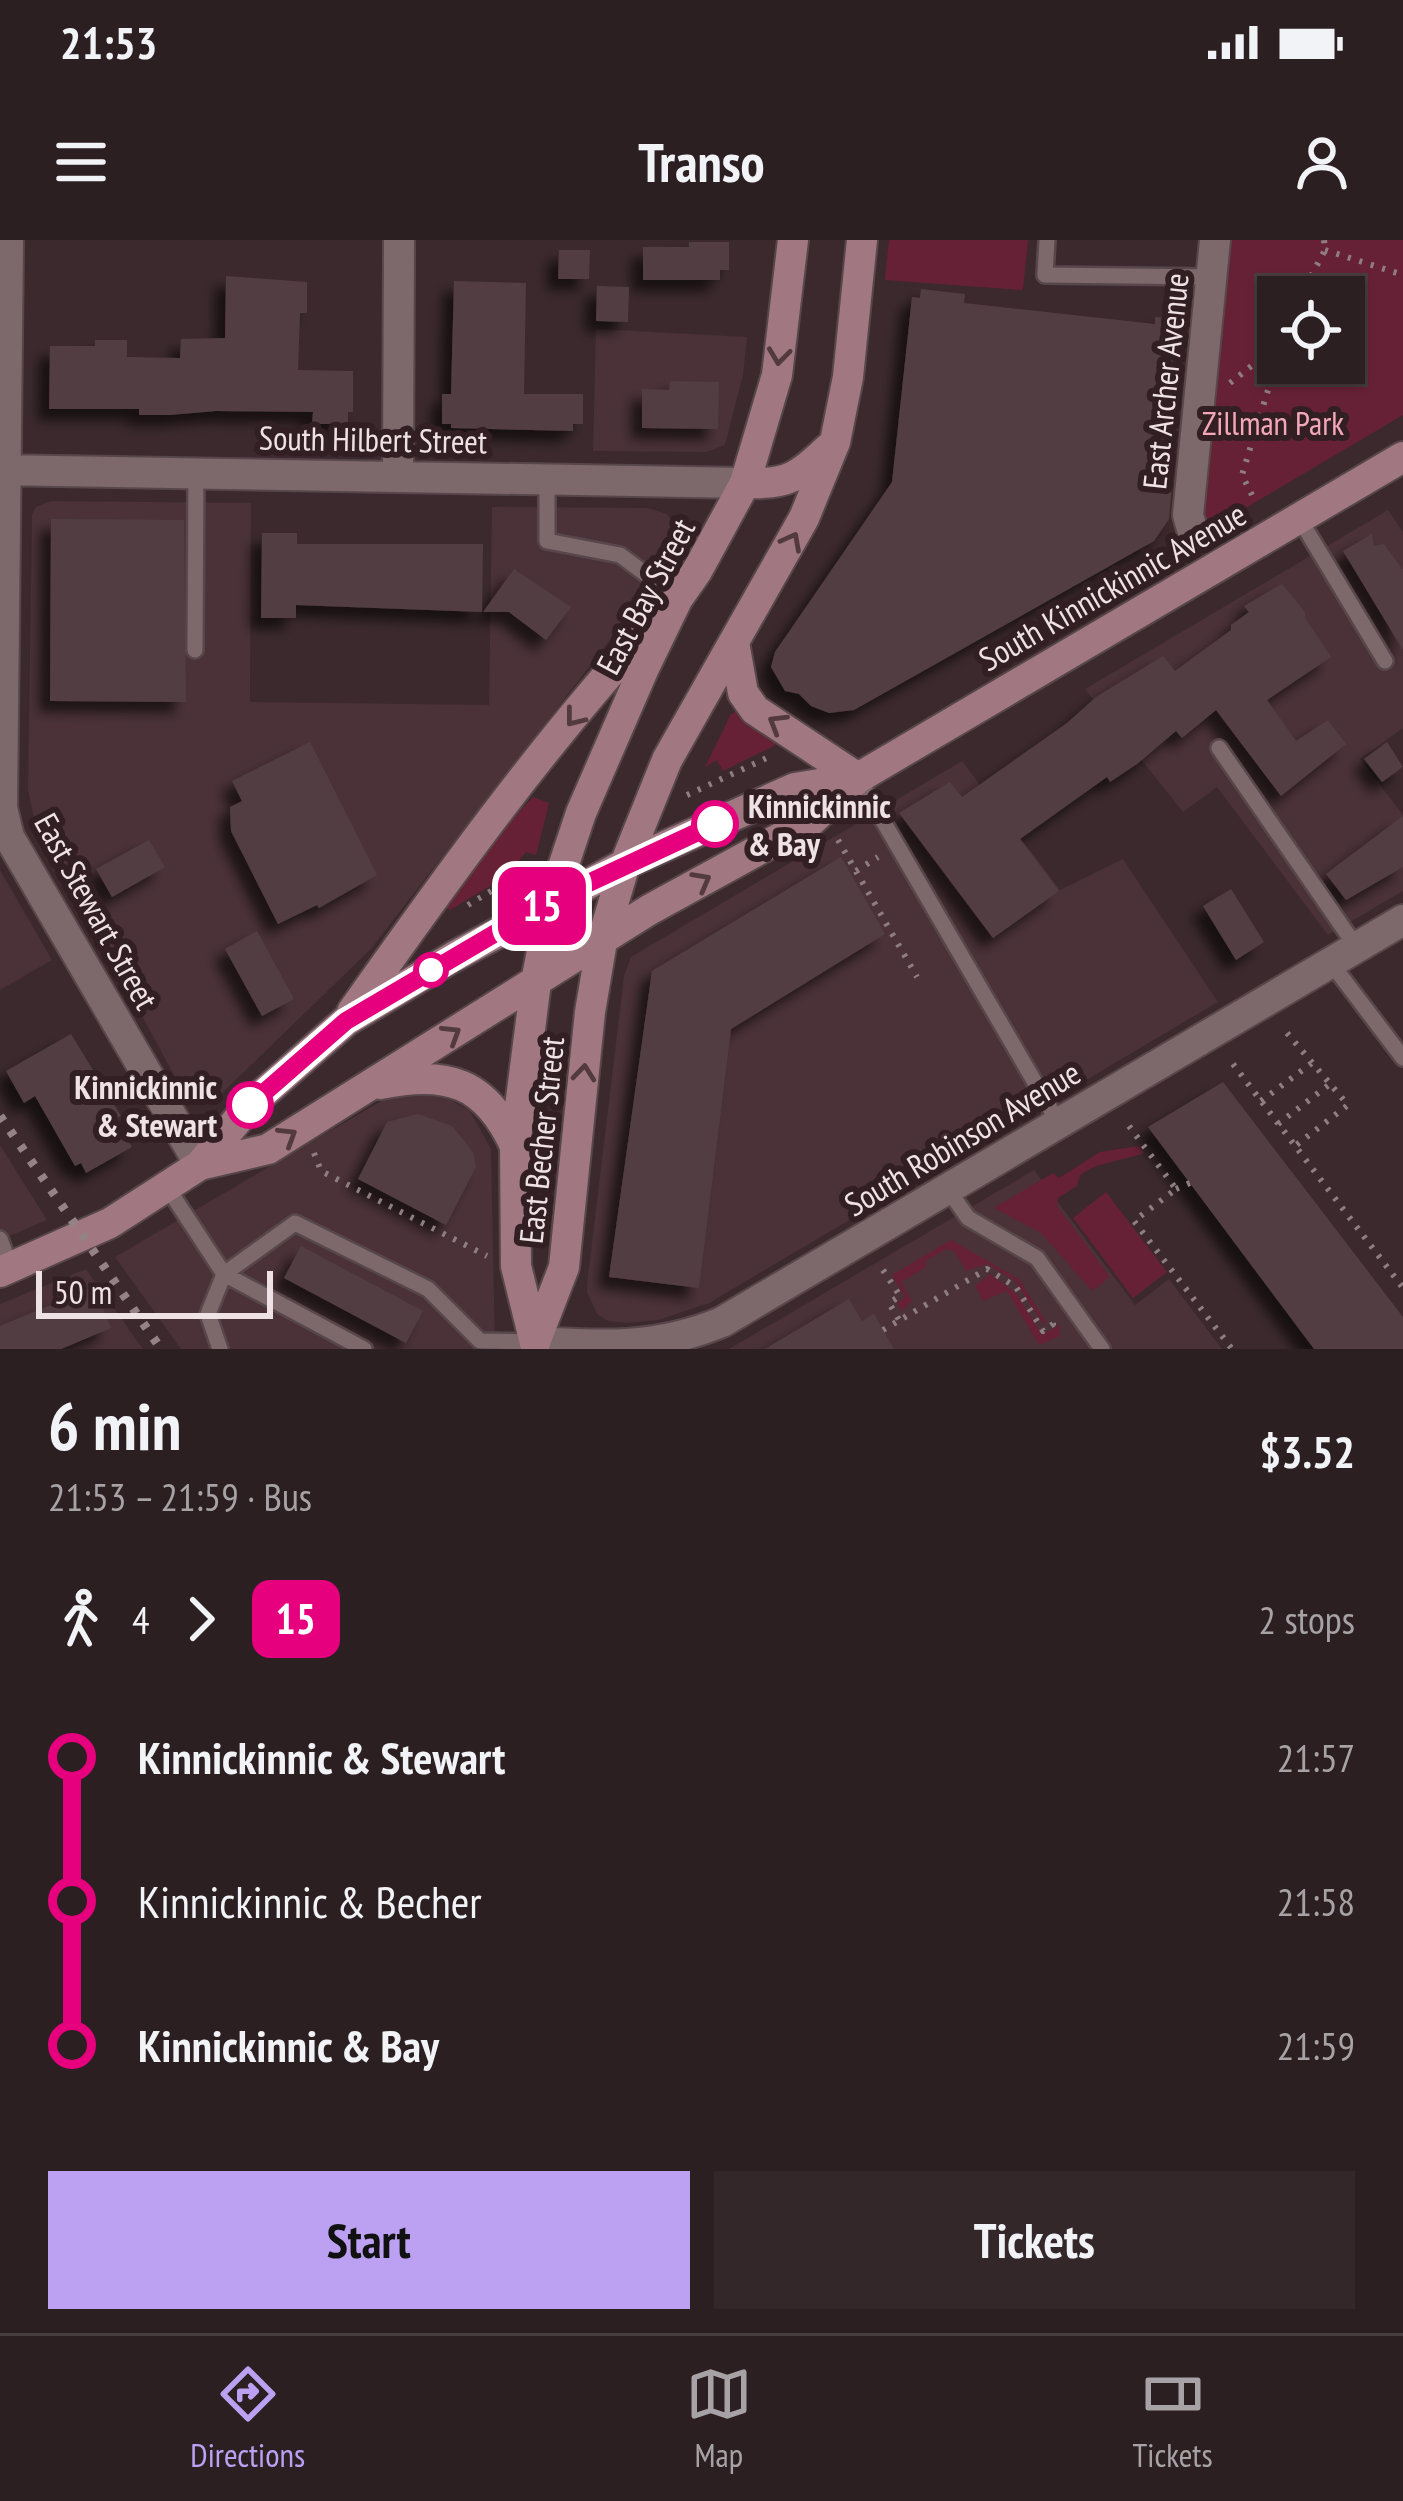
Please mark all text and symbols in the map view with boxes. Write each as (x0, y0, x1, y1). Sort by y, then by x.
text: 21:53 (60, 13, 157, 71)
text: Transo (638, 127, 765, 197)
icon: menu (48, 129, 114, 195)
icon: person (1289, 129, 1355, 195)
street label: East Archer Avenue (1132, 271, 1198, 491)
map controls (1257, 276, 1365, 384)
button: locate (1257, 276, 1365, 384)
one-way arrow (767, 346, 793, 366)
park label: Zillman Park (1202, 401, 1344, 444)
street label: South Hilbert Street (259, 416, 487, 462)
street label: South Kinnickinnic Avenue (971, 492, 1253, 680)
street label: East Bay Street (586, 511, 704, 681)
one-way arrow (778, 531, 801, 553)
one-way arrow (567, 704, 588, 726)
one-way arrow (768, 715, 790, 737)
place label: Kinnickinnic & Bay (748, 784, 891, 865)
marker: Kinnickinnic & Bay (693, 802, 737, 846)
street label: East Stewart Street (25, 805, 169, 1017)
line badge: 15 (488, 867, 596, 945)
one-way arrow (689, 872, 710, 895)
text: 15 (522, 878, 562, 933)
unlabelled marker (415, 954, 447, 986)
one-way arrow (439, 1026, 461, 1048)
street label: East Becher Street (509, 1034, 573, 1246)
street label: South Robinson Avenue (836, 1051, 1088, 1225)
one-way arrow (570, 1064, 596, 1083)
place label: Kinnickinnic & Stewart (74, 1065, 217, 1146)
marker: Kinnickinnic & Stewart (228, 1083, 272, 1127)
one-way arrow (275, 1128, 297, 1150)
scale bar (36, 1265, 273, 1318)
text: 50 m (54, 1270, 112, 1313)
text: 6 min (48, 1383, 181, 1468)
text: $3.52 (1259, 1422, 1355, 1480)
text: 21:53 – 21:59 · Bus (48, 1471, 312, 1522)
icon: walk (48, 1586, 114, 1652)
icon: forward (168, 1586, 234, 1652)
text: 15 (276, 1591, 316, 1646)
text: 4 (132, 1594, 150, 1645)
text: 2 stops (1259, 1594, 1355, 1645)
text: Kinnickinnic & Stewart (138, 1728, 505, 1786)
text: 21:57 (1277, 1732, 1355, 1783)
text: Kinnickinnic & Becher (138, 1872, 482, 1930)
text: 21:58 (1277, 1876, 1355, 1927)
text: Kinnickinnic & Bay (138, 2016, 439, 2074)
text: 21:59 (1277, 2020, 1355, 2071)
button: Start (48, 2171, 690, 2309)
button: Tickets (714, 2171, 1355, 2309)
tab: Directions (190, 2361, 305, 2476)
tab: Map (686, 2361, 752, 2476)
tab: Tickets (1133, 2361, 1213, 2476)

